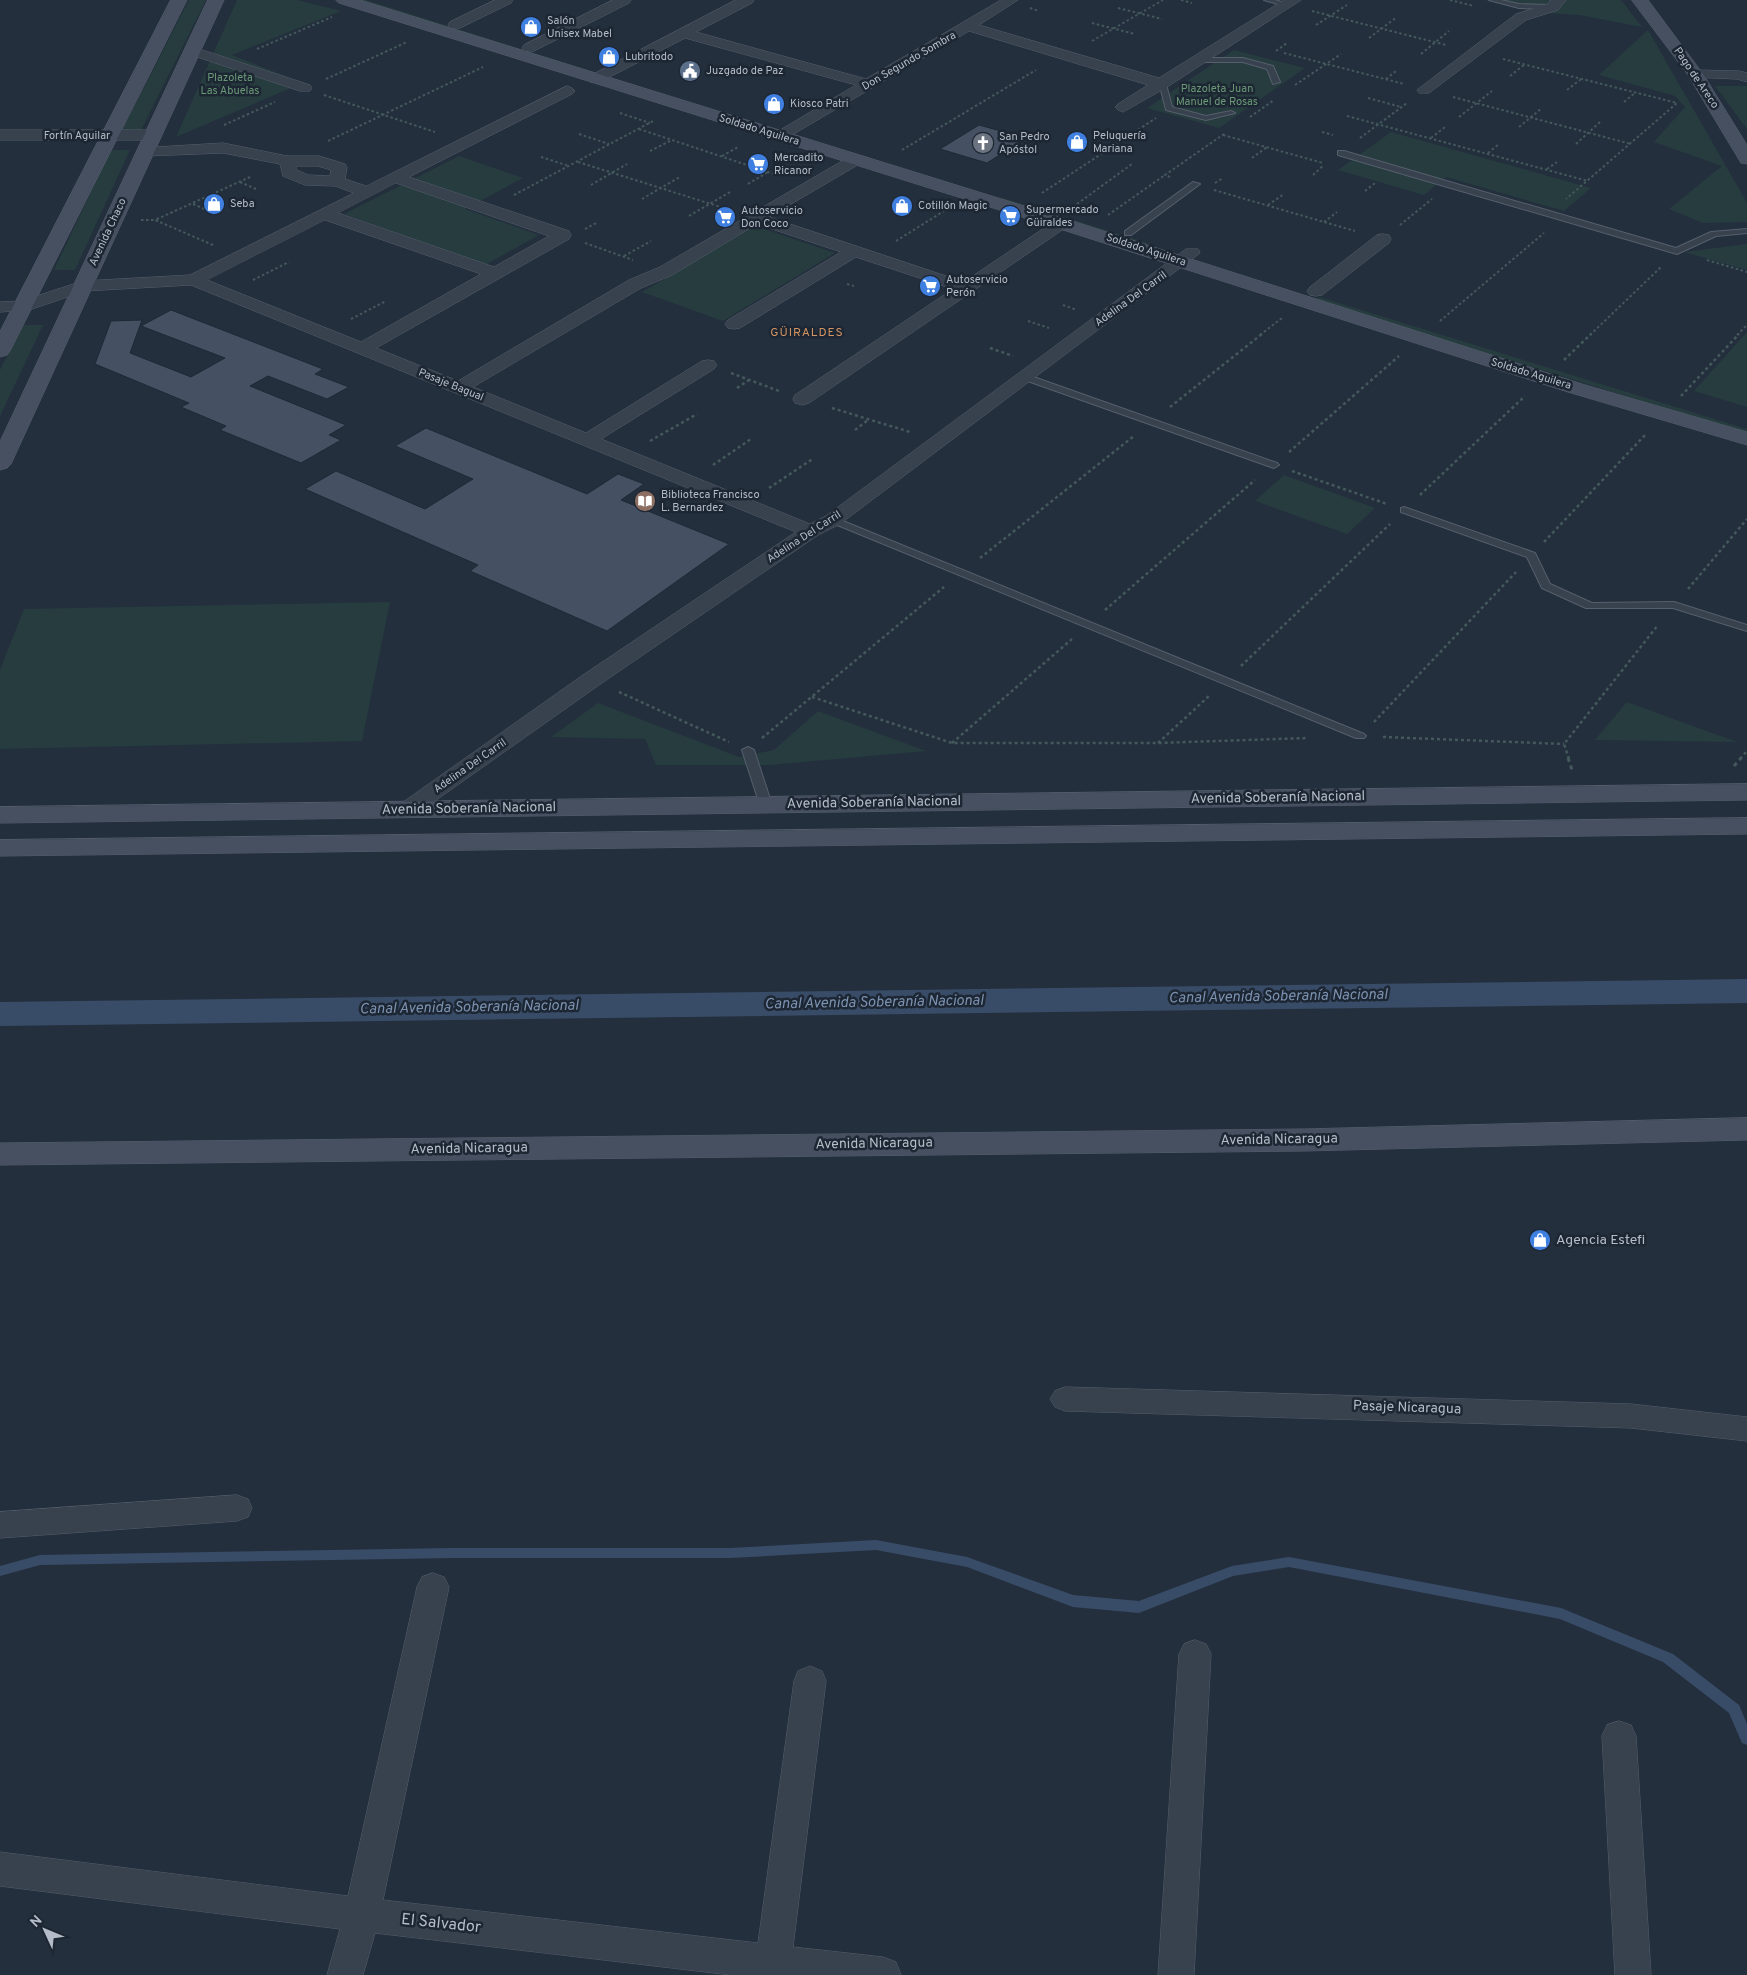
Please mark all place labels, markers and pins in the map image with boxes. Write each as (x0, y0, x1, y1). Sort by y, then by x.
place label: Salón Unisex Mabel (547, 14, 612, 41)
shop icon: Salón Unisex Mabel (519, 15, 543, 39)
shop icon: Lubritodo (597, 45, 621, 69)
place label: Lubritodo (625, 50, 673, 64)
public building icon: Juzgado de Paz (678, 59, 702, 83)
place label: Juzgado de Paz (706, 64, 784, 78)
shop icon: Kiosco Patri (762, 92, 786, 116)
place label: Kiosco Patri (790, 97, 849, 111)
place label: Peluquería Mariana (1093, 129, 1146, 156)
place label: San Pedro Apóstol (999, 130, 1050, 157)
shop icon: Peluquería Mariana (1065, 130, 1089, 154)
church icon: San Pedro Apóstol (971, 131, 995, 155)
place label: Mercadito Ricanor (774, 151, 823, 178)
supermarket icon: Mercadito Ricanor (746, 152, 770, 176)
shop icon: Seba (202, 192, 226, 216)
shop icon: Cotillón Magic (890, 194, 914, 218)
place label: Seba (230, 197, 255, 211)
place label: Cotillón Magic (918, 199, 988, 213)
place label: Supermercado Güiraldes (1026, 203, 1099, 230)
place label: Autoservicio Don Coco (741, 204, 803, 231)
supermarket icon: Supermercado Güiraldes (998, 204, 1022, 228)
supermarket icon: Autoservicio Don Coco (713, 205, 737, 229)
place label: Autoservicio Perón (946, 273, 1008, 300)
supermarket icon: Autoservicio Perón (918, 274, 942, 298)
place label: Biblioteca Francisco L. Bernardez (661, 488, 760, 515)
library icon: Biblioteca Francisco L. Bernardez (633, 489, 657, 513)
shop icon: Agencia Estefi (1528, 1228, 1552, 1252)
place label: Agencia Estefi (1556, 1232, 1645, 1249)

